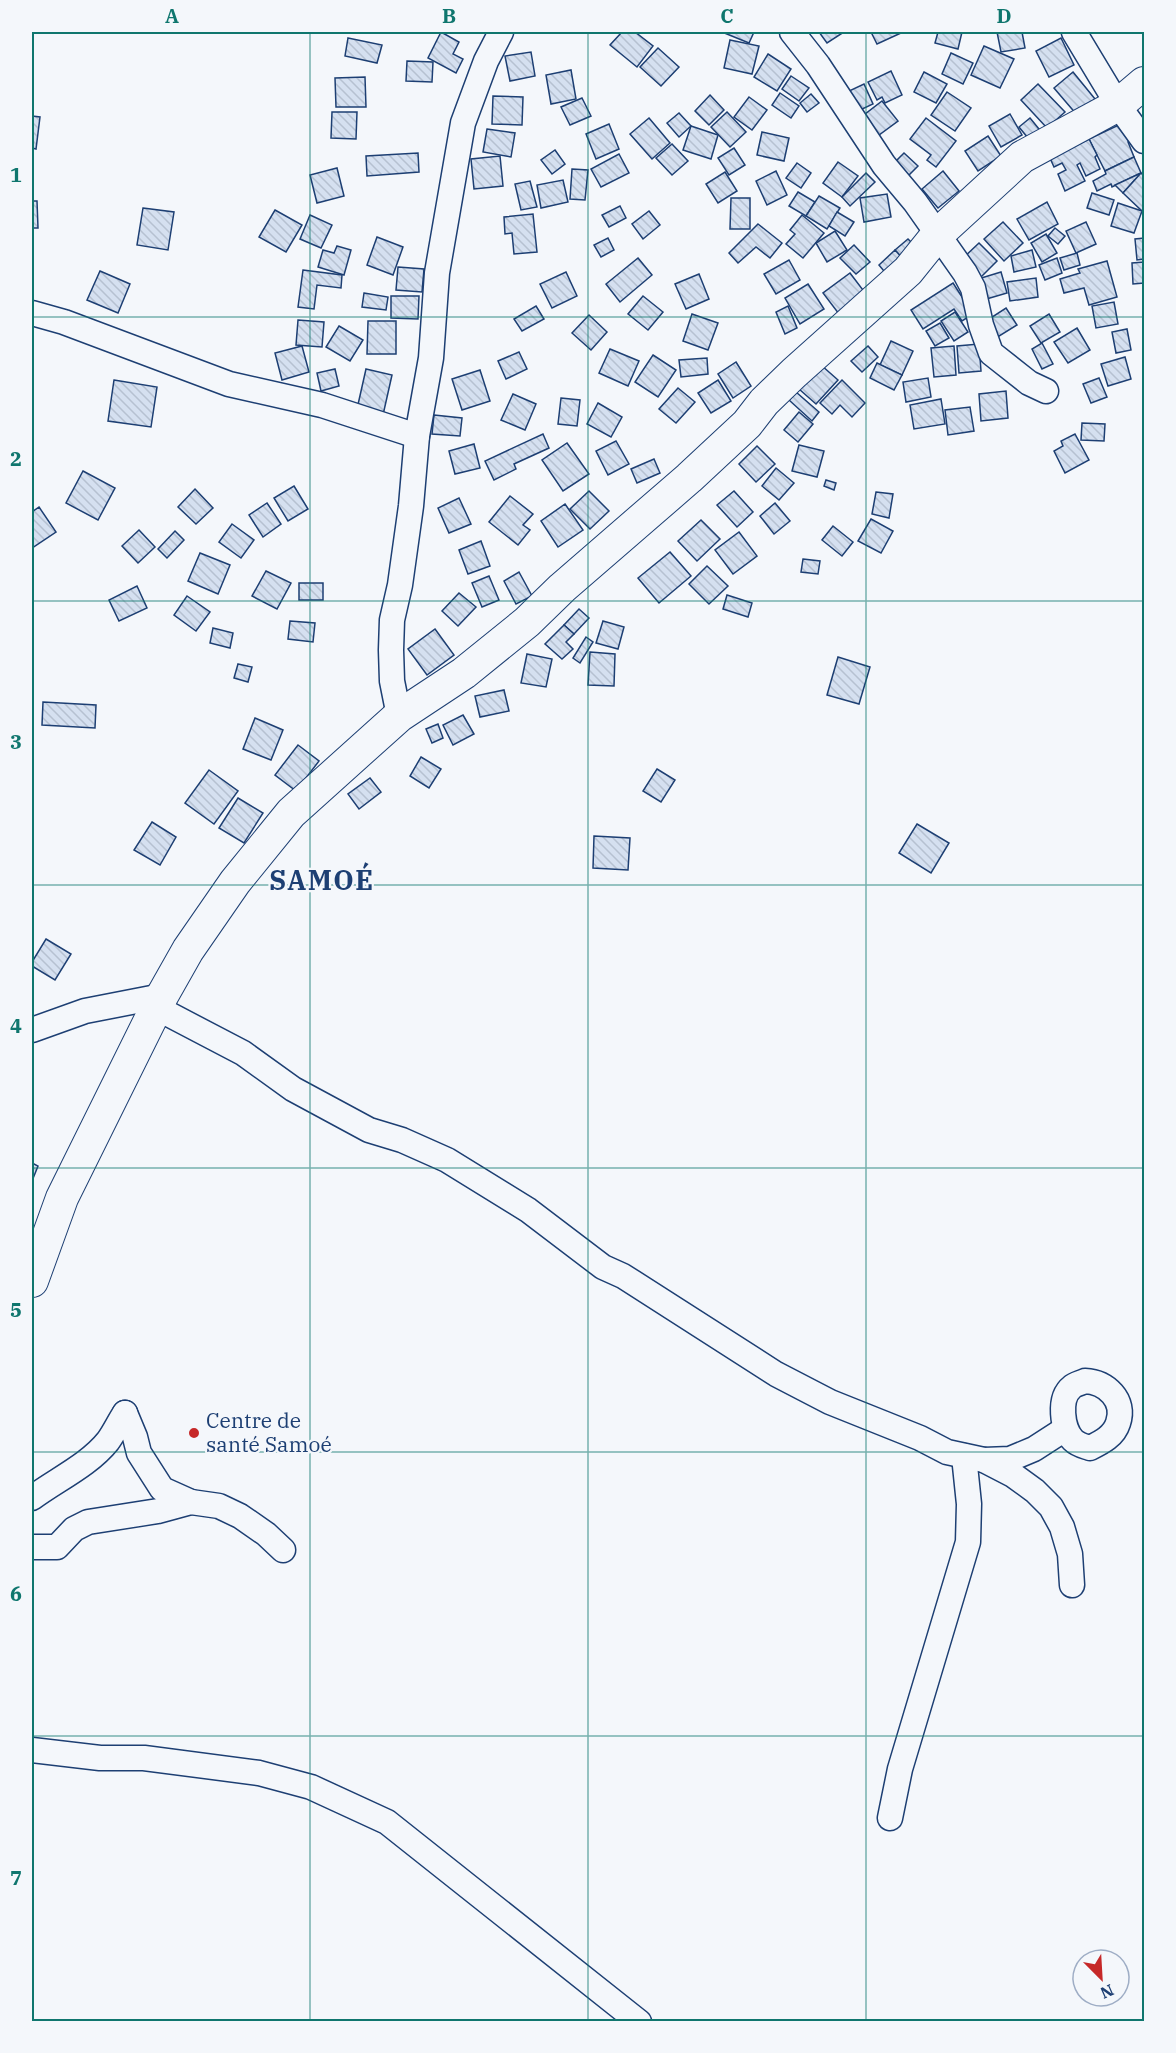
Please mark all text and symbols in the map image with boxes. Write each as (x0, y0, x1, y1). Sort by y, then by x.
text: A (165, 2, 179, 29)
text: B (442, 2, 456, 29)
text: C (720, 2, 734, 29)
text: D (996, 2, 1012, 29)
text: 1 (10, 161, 22, 188)
text: 2 (10, 445, 22, 472)
text: 3 (10, 728, 22, 755)
district label: SAMOÉ (269, 862, 375, 897)
text: 4 (10, 1012, 22, 1039)
text: 5 (10, 1296, 22, 1323)
place label: Centre de santé Samoé (206, 1406, 332, 1458)
marker: Centre de santé Samoé (187, 1426, 201, 1440)
text: 6 (10, 1580, 22, 1607)
text: 7 (10, 1864, 22, 1891)
north arrow (1071, 1948, 1131, 2008)
text: N (1097, 1980, 1117, 2003)

